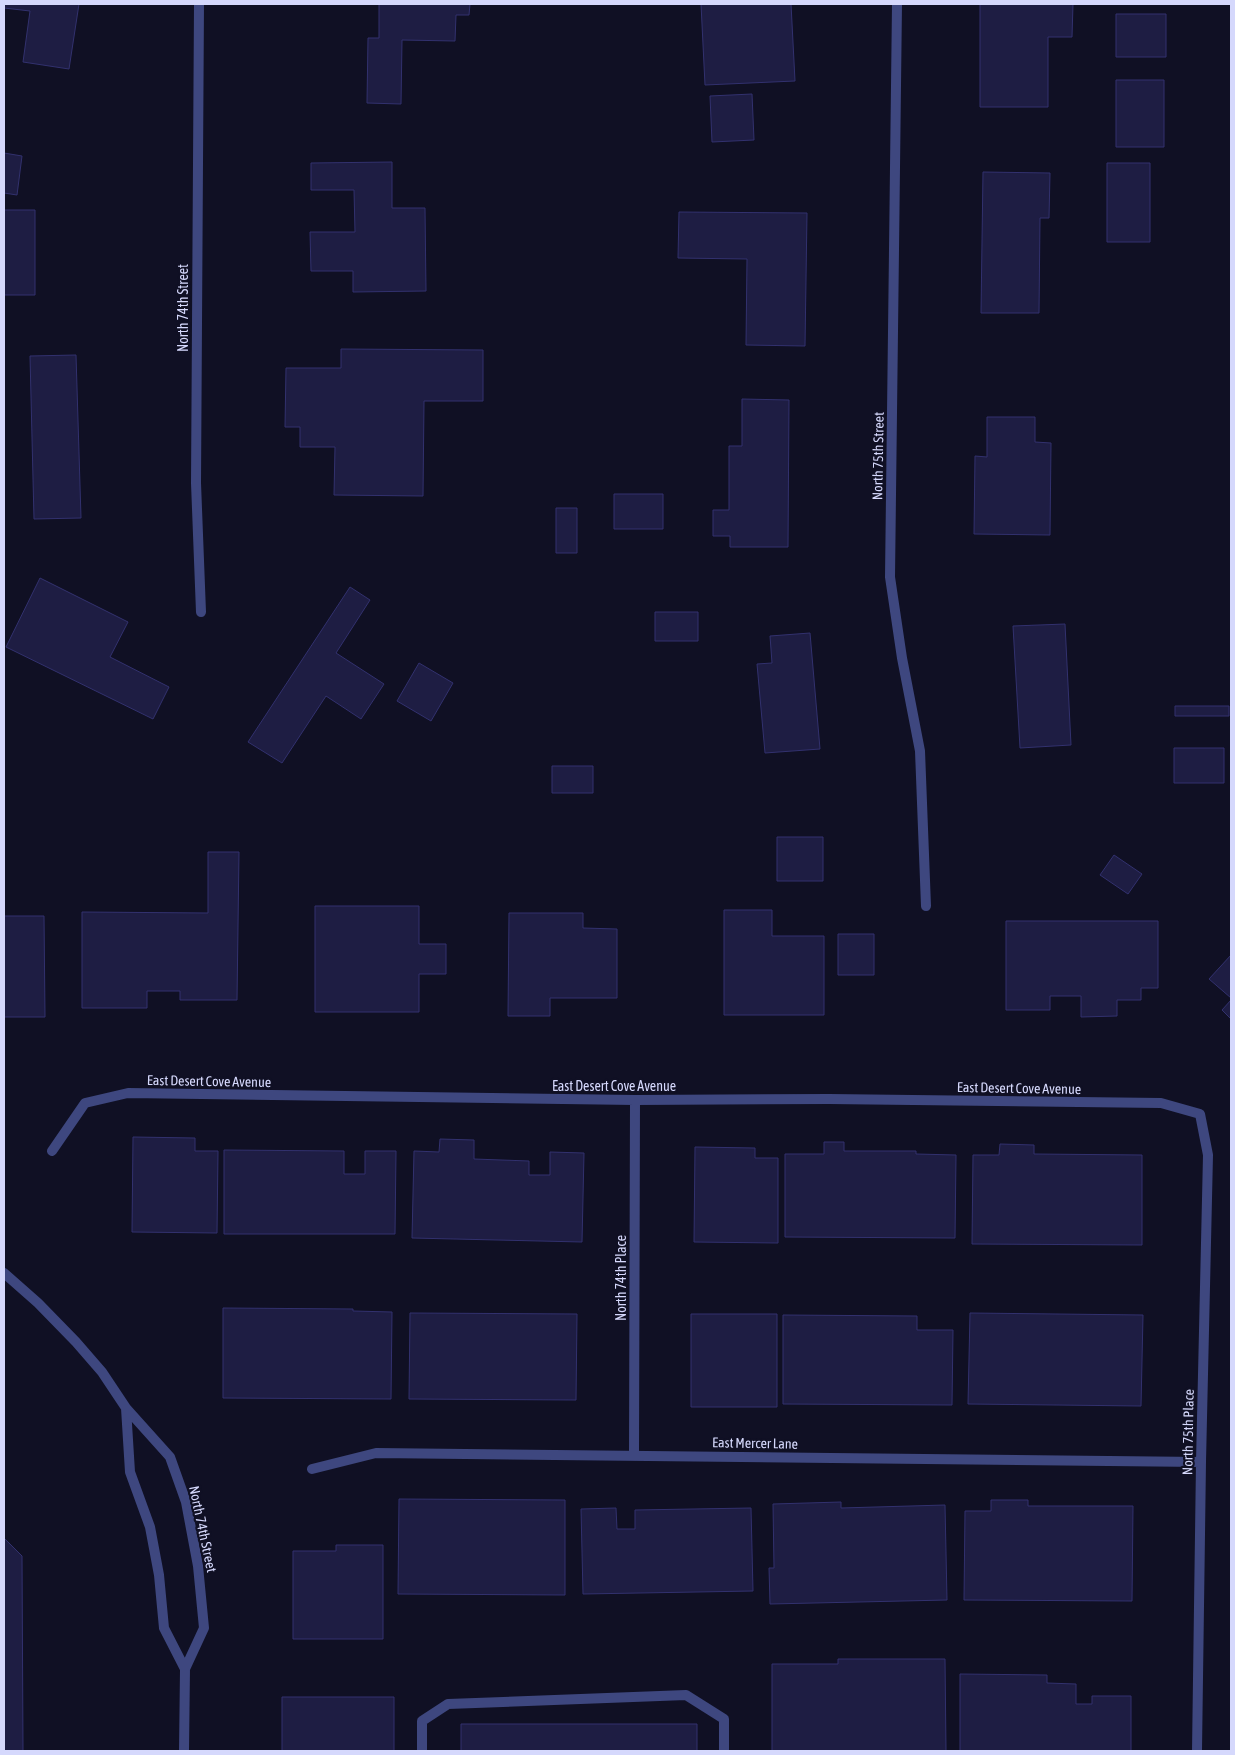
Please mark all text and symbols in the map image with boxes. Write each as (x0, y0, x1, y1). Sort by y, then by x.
street label: North 74th Street (175, 264, 191, 352)
street label: North 75th Street (869, 412, 887, 500)
street label: East Desert Cove Avenue (147, 1072, 271, 1090)
street label: East Desert Cove Avenue (552, 1078, 676, 1094)
street label: East Desert Cove Avenue (957, 1079, 1081, 1097)
street label: North 74th Place (613, 1235, 629, 1321)
street label: North 75th Place (1179, 1389, 1197, 1475)
street label: East Mercer Lane (712, 1434, 798, 1452)
street label: North 74th Street (186, 1484, 220, 1574)

